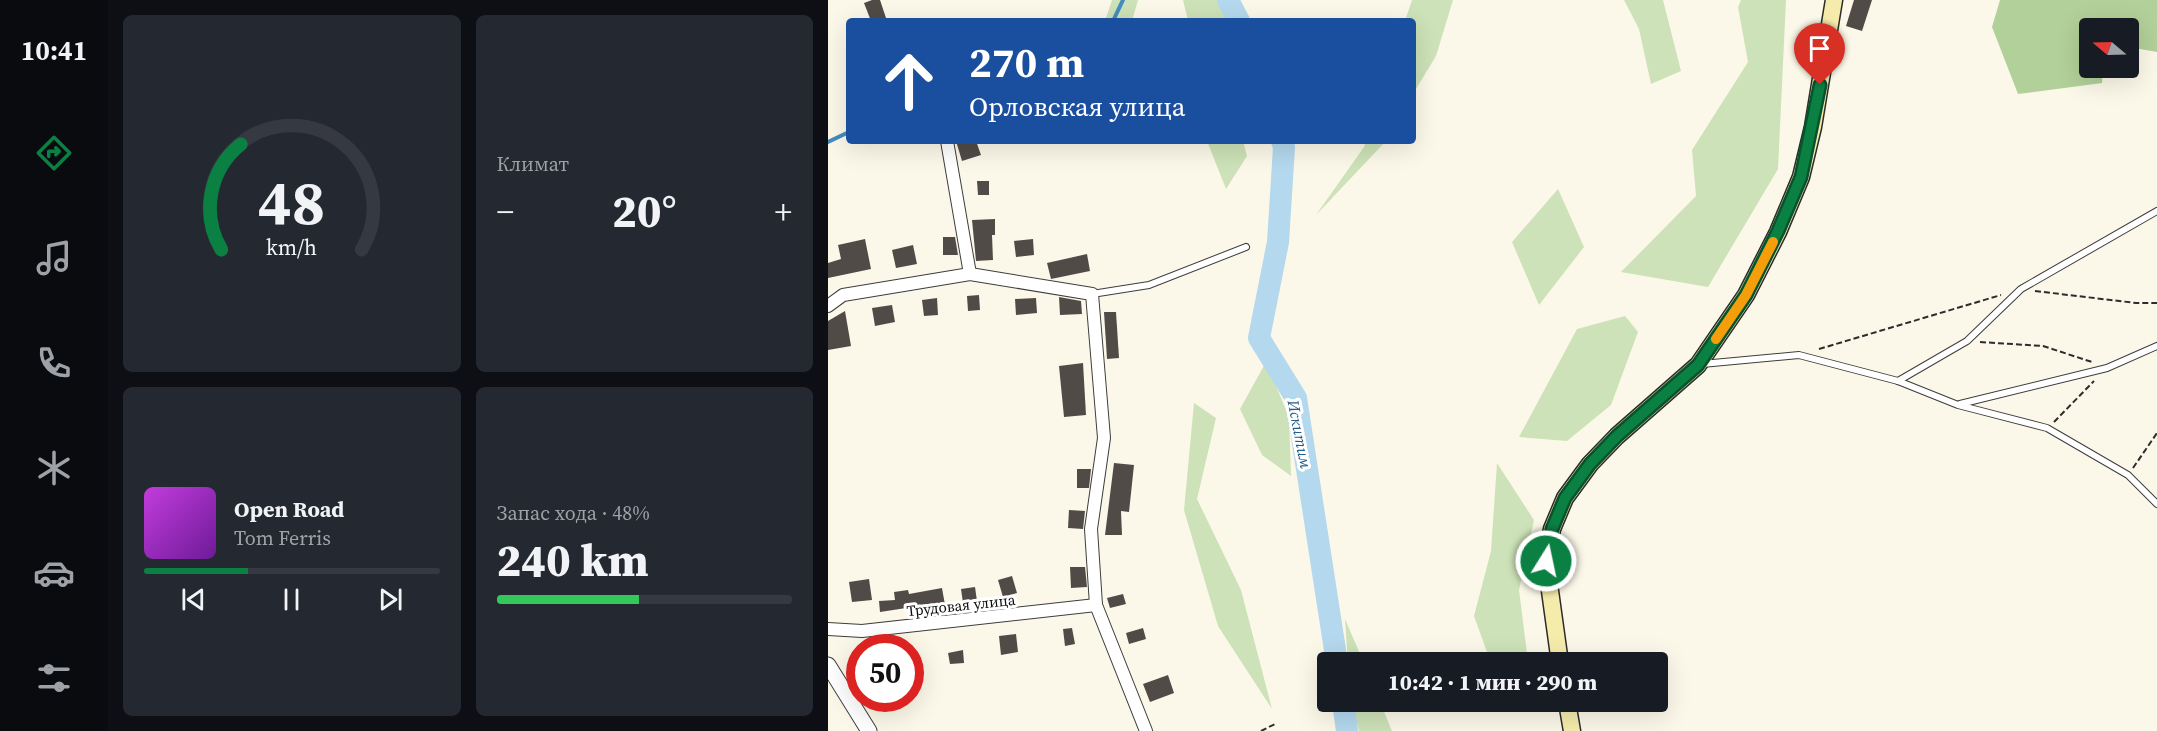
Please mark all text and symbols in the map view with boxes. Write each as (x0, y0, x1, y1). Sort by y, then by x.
north arrow (2079, 18, 2139, 78)
map controls (2079, 18, 2139, 78)
pin (1794, 23, 1845, 85)
text: 10:41 (21, 32, 87, 69)
icon: arrive (1803, 32, 1836, 65)
text: 270 m (969, 33, 1084, 91)
icon: ahead (870, 42, 948, 120)
text: Орловская улица (969, 88, 1186, 125)
icon: directions (33, 132, 75, 174)
text: Климат (497, 150, 569, 178)
text: 48 (258, 159, 326, 245)
text: 20° (612, 180, 676, 242)
text: − (497, 189, 514, 234)
text: + (774, 189, 792, 234)
text: km/h (266, 234, 317, 263)
icon: music (33, 237, 75, 279)
icon: phone (33, 342, 75, 384)
water label: Искитим (1282, 397, 1317, 470)
icon: climate (33, 447, 75, 489)
text: Open Road (234, 494, 344, 524)
text: Запас хода · 48% (497, 499, 650, 527)
text: Tom Ferris (234, 524, 331, 552)
text: 240 km (497, 529, 649, 591)
position arrow (1514, 529, 1578, 593)
icon: car (33, 552, 75, 594)
icon: previous (177, 583, 210, 616)
icon: pause (275, 583, 308, 616)
icon: next (374, 583, 407, 616)
street label: Трудовая улица (906, 589, 1017, 621)
speed limit sign: 50 (846, 634, 924, 712)
icon: filters (33, 657, 75, 699)
text: 10:42 · 1 мин · 290 m (1388, 667, 1597, 697)

